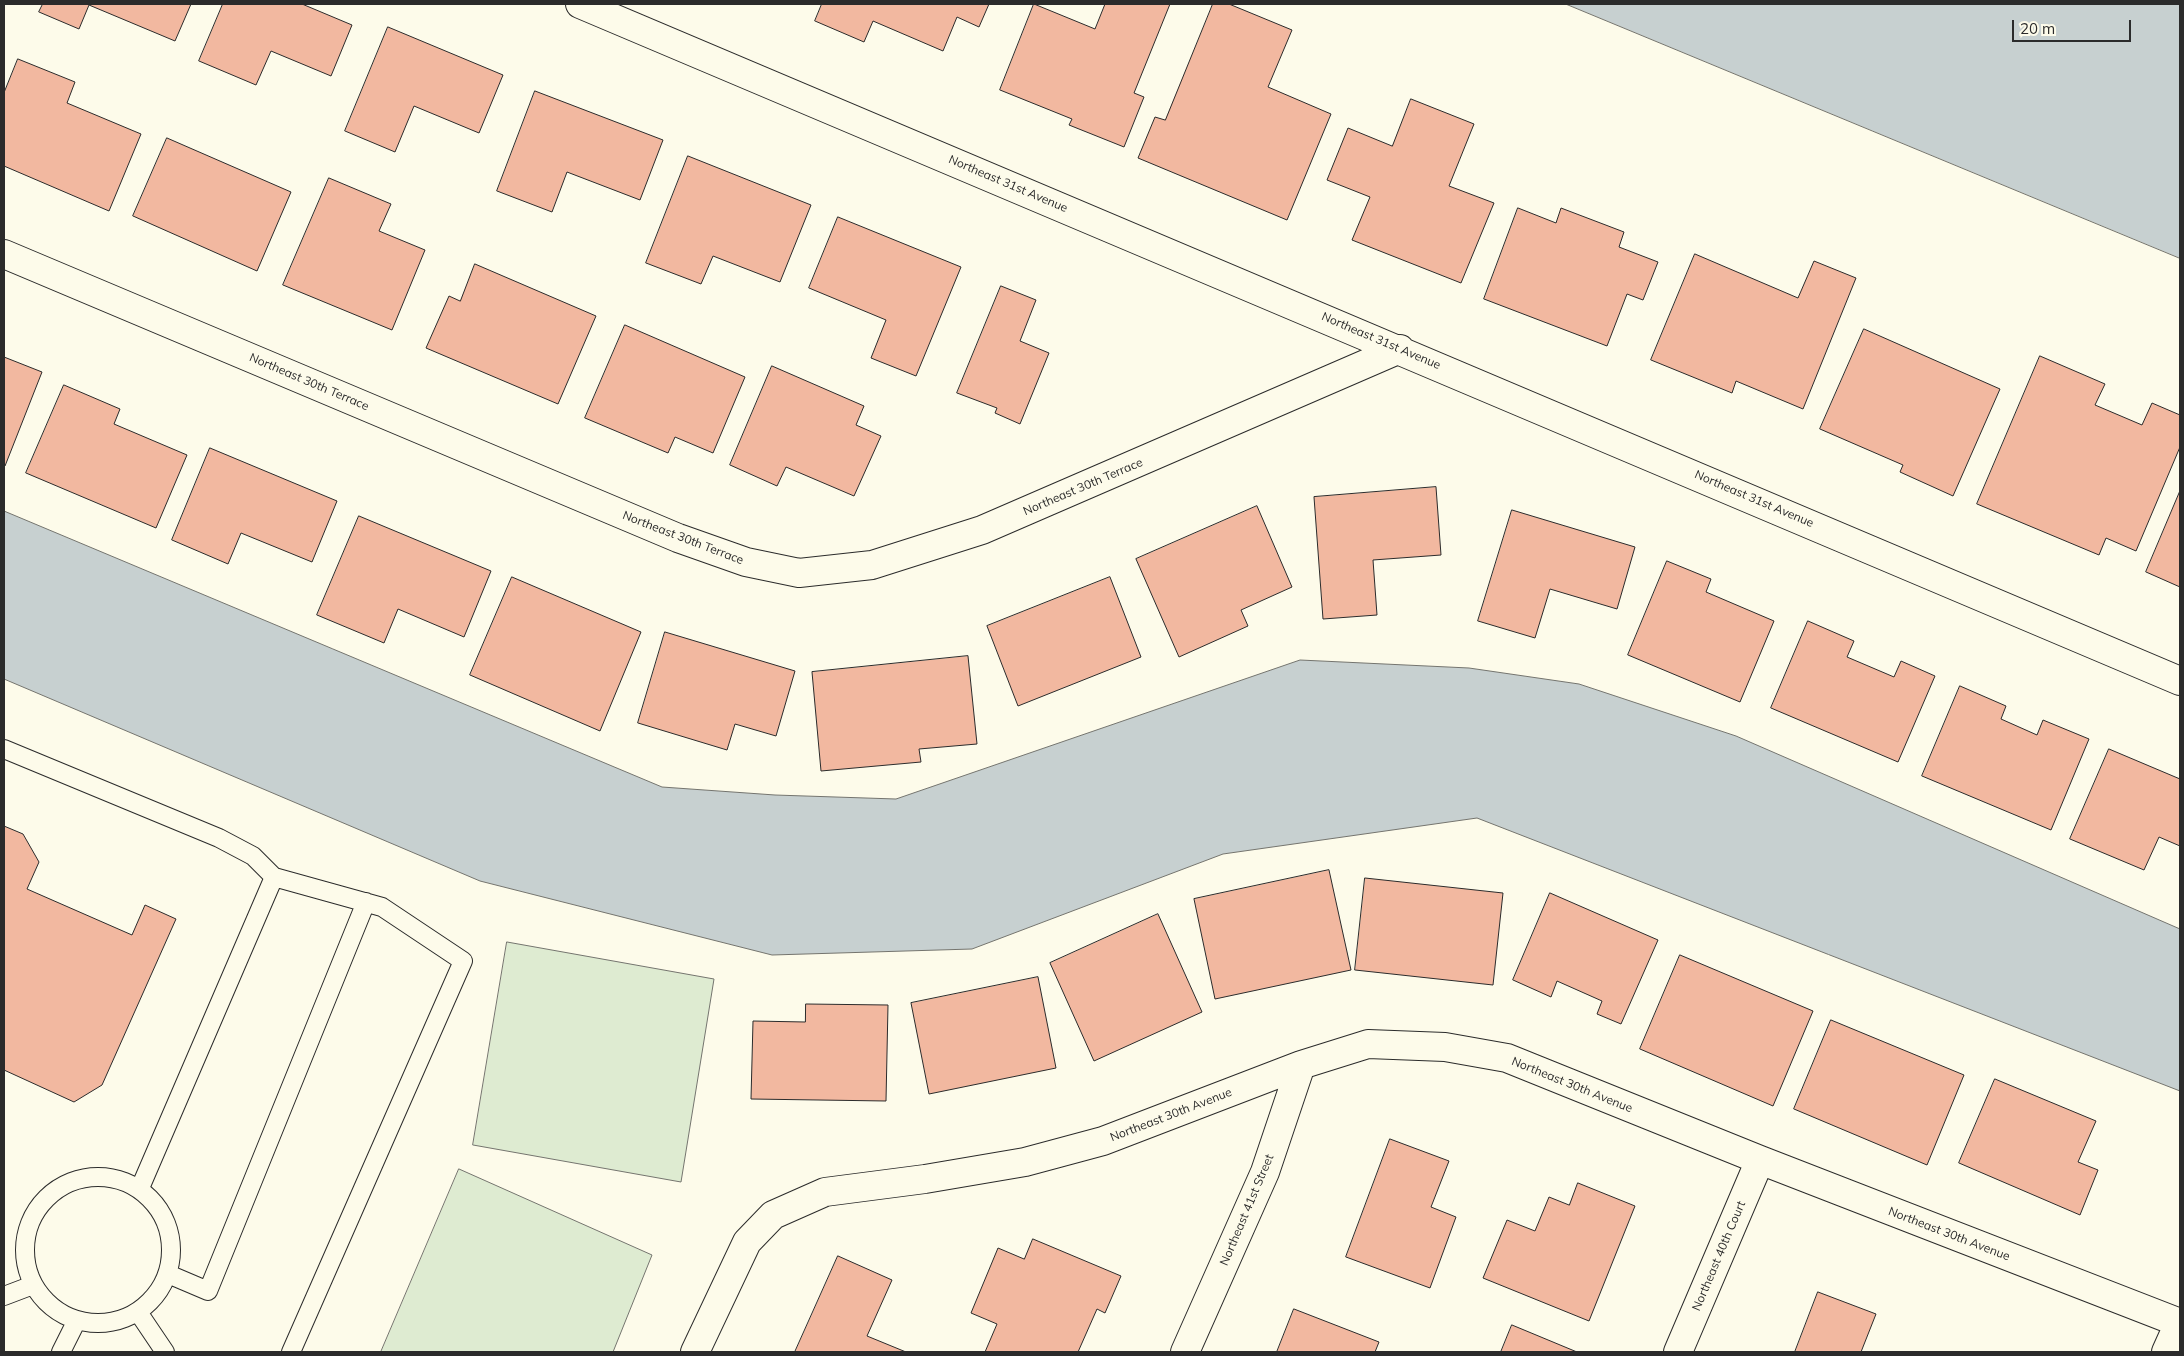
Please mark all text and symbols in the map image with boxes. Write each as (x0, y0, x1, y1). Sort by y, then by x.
scale bar (2014, 10, 2133, 42)
text: 20 m (2020, 19, 2055, 38)
street label: Northeast 31st Avenue (946, 152, 1070, 216)
street label: Northeast 31st Avenue (1319, 309, 1443, 373)
street label: Northeast 30th Terrace (247, 350, 371, 414)
street label: Northeast 30th Terrace (1021, 455, 1145, 519)
street label: Northeast 31st Avenue (1692, 467, 1816, 531)
street label: Northeast 30th Terrace (620, 508, 746, 568)
street label: Northeast 30th Avenue (1509, 1054, 1635, 1116)
street label: Northeast 30th Avenue (1108, 1085, 1234, 1145)
street label: Northeast 41st Street (1217, 1152, 1277, 1268)
street label: Northeast 40th Court (1689, 1199, 1749, 1313)
street label: Northeast 30th Avenue (1886, 1204, 2012, 1264)

